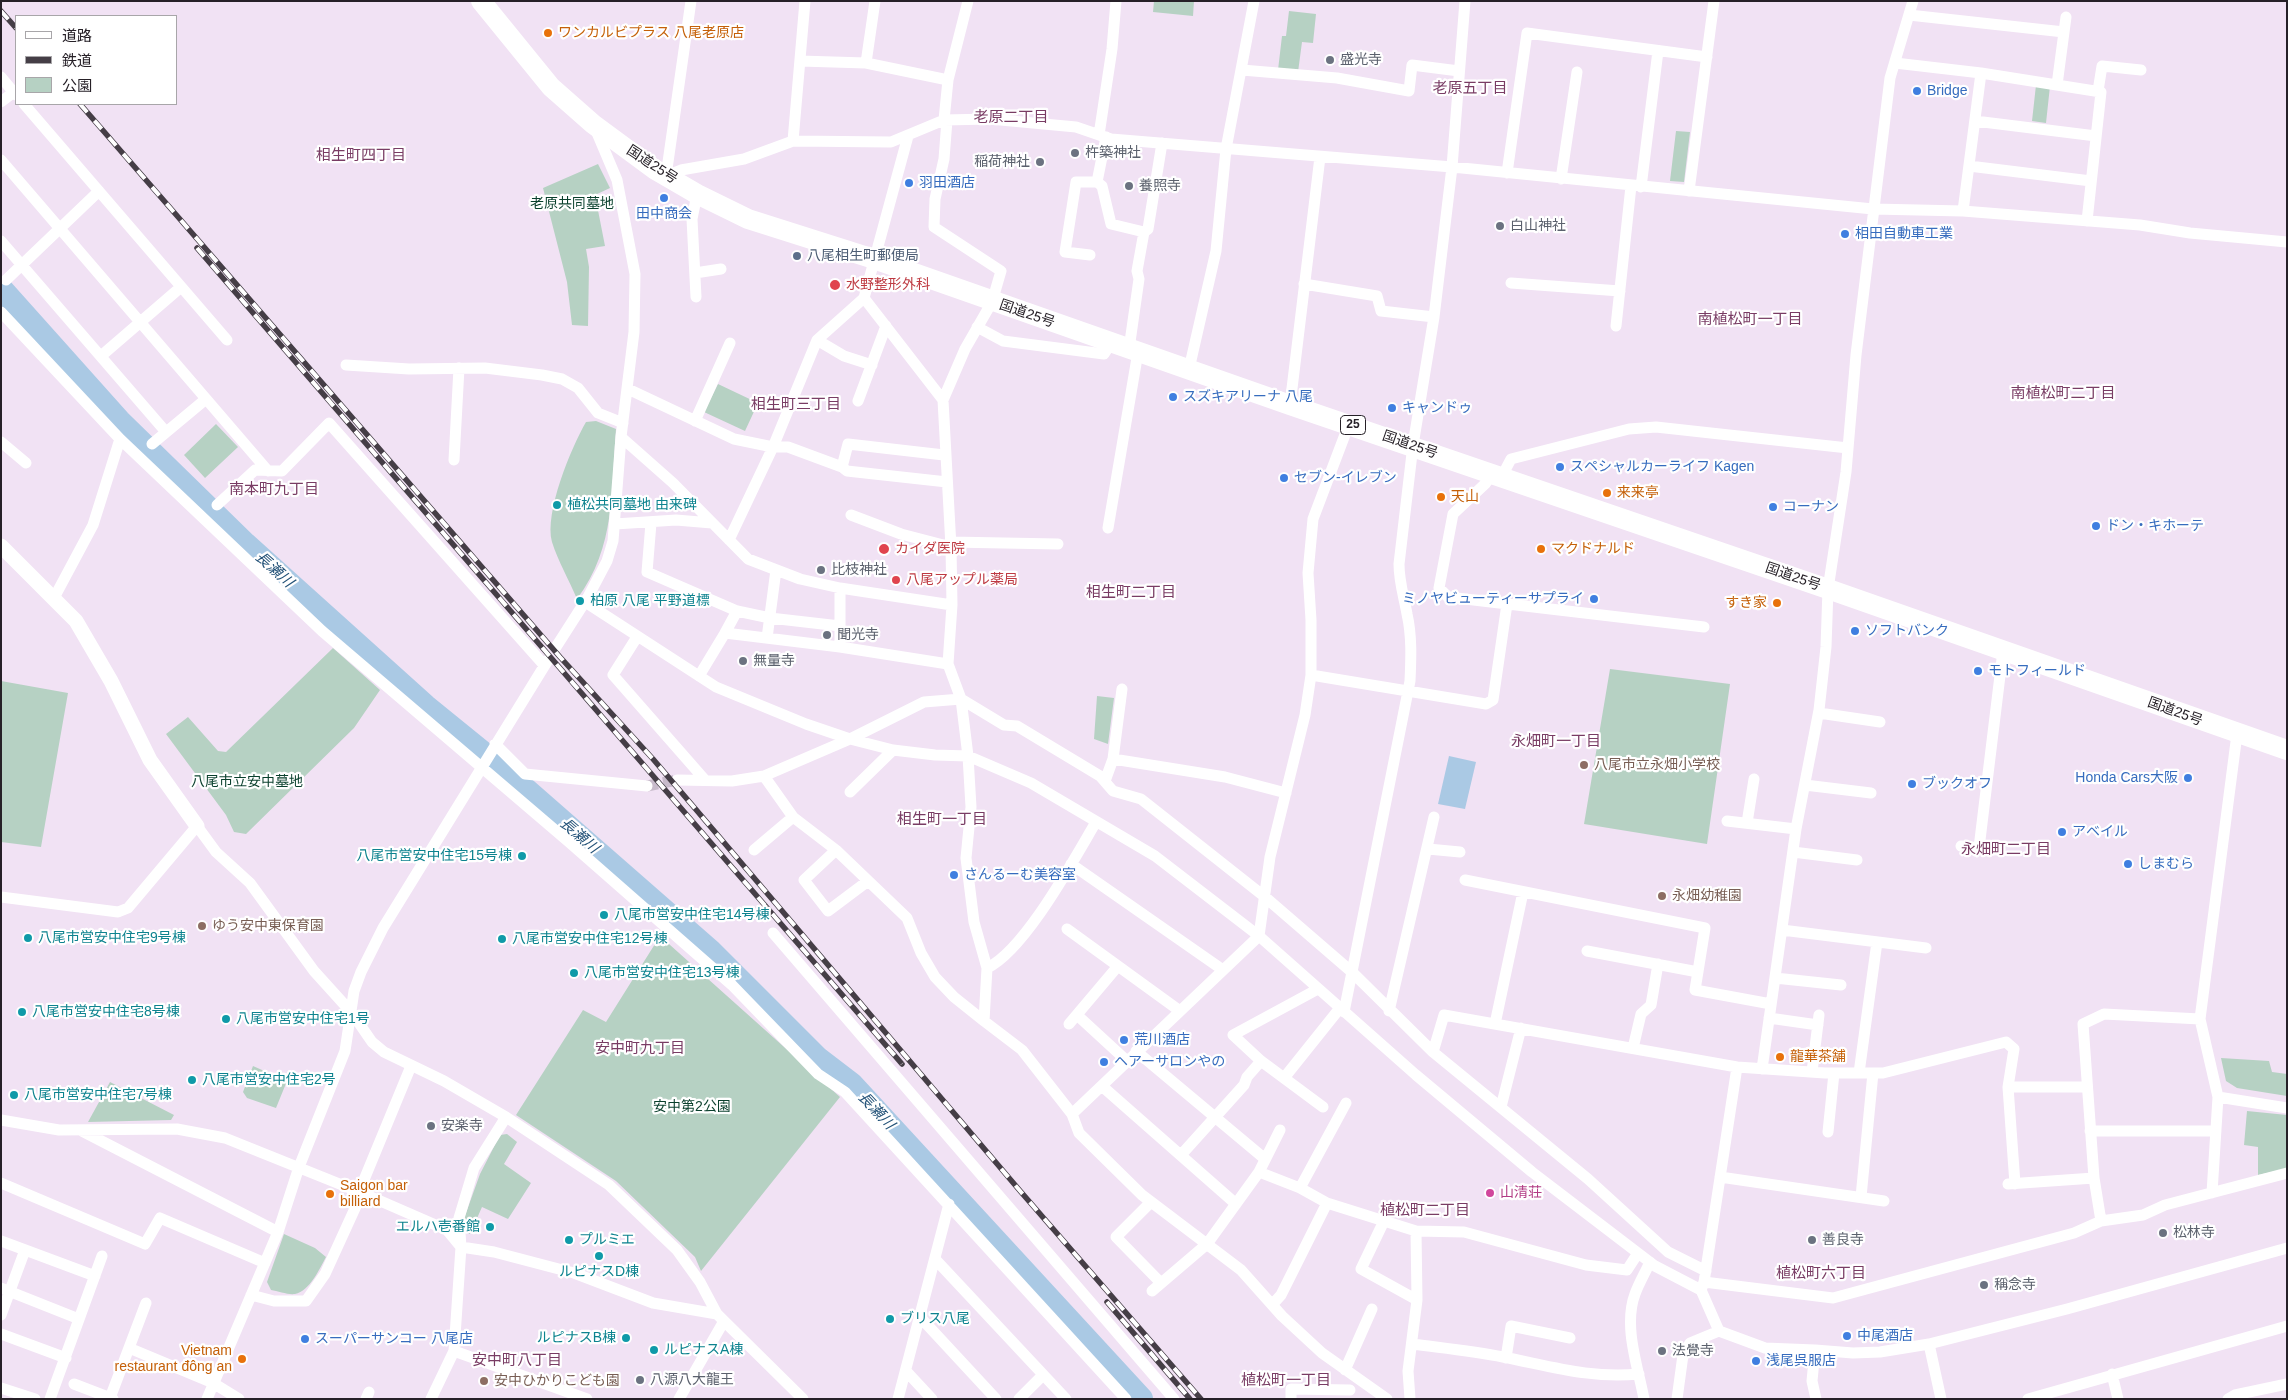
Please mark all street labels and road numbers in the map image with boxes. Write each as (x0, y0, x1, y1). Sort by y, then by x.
street label: 国道25号 (623, 142, 681, 188)
street label: 国道25号 (997, 297, 1057, 331)
road number: 25 (1340, 416, 1366, 434)
street label: 国道25号 (1380, 428, 1440, 462)
street label: 国道25号 (1763, 560, 1823, 594)
street label: 国道25号 (2145, 694, 2205, 730)

